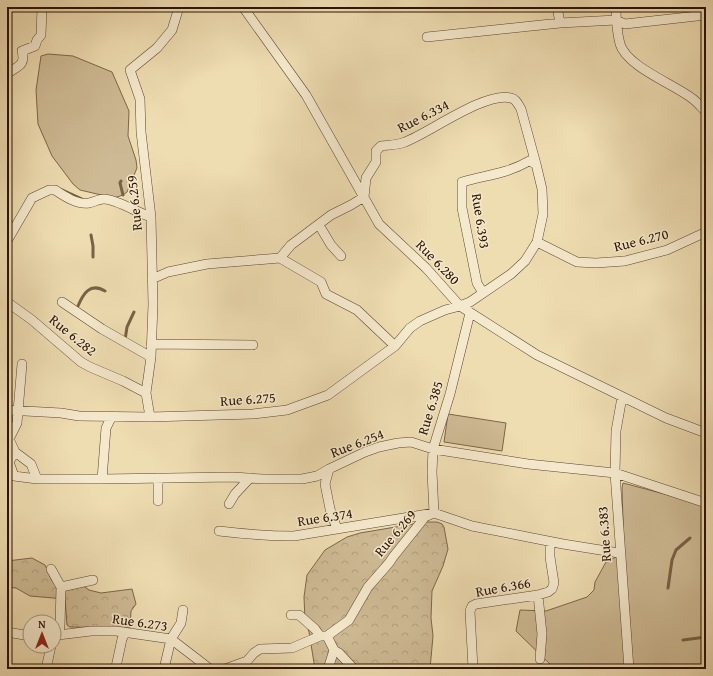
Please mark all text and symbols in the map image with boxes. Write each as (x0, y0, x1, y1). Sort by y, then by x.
street label: Rue 6.334 (394, 94, 453, 138)
street label: Rue 6.259 (121, 174, 147, 232)
street label: Rue 6.393 (467, 192, 495, 250)
street label: Rue 6.270 (612, 224, 671, 256)
street label: Rue 6.280 (411, 235, 465, 289)
street label: Rue 6.282 (45, 310, 101, 360)
street label: Rue 6.385 (412, 378, 448, 438)
street label: Rue 6.275 (220, 387, 276, 411)
street label: Rue 6.254 (327, 424, 387, 462)
street label: Rue 6.374 (296, 503, 354, 531)
street label: Rue 6.269 (369, 505, 421, 561)
street label: Rue 6.383 (592, 506, 616, 562)
street label: Rue 6.366 (474, 572, 532, 602)
street label: Rue 6.273 (111, 608, 169, 636)
north arrow (22, 614, 62, 654)
text: N (38, 616, 46, 632)

